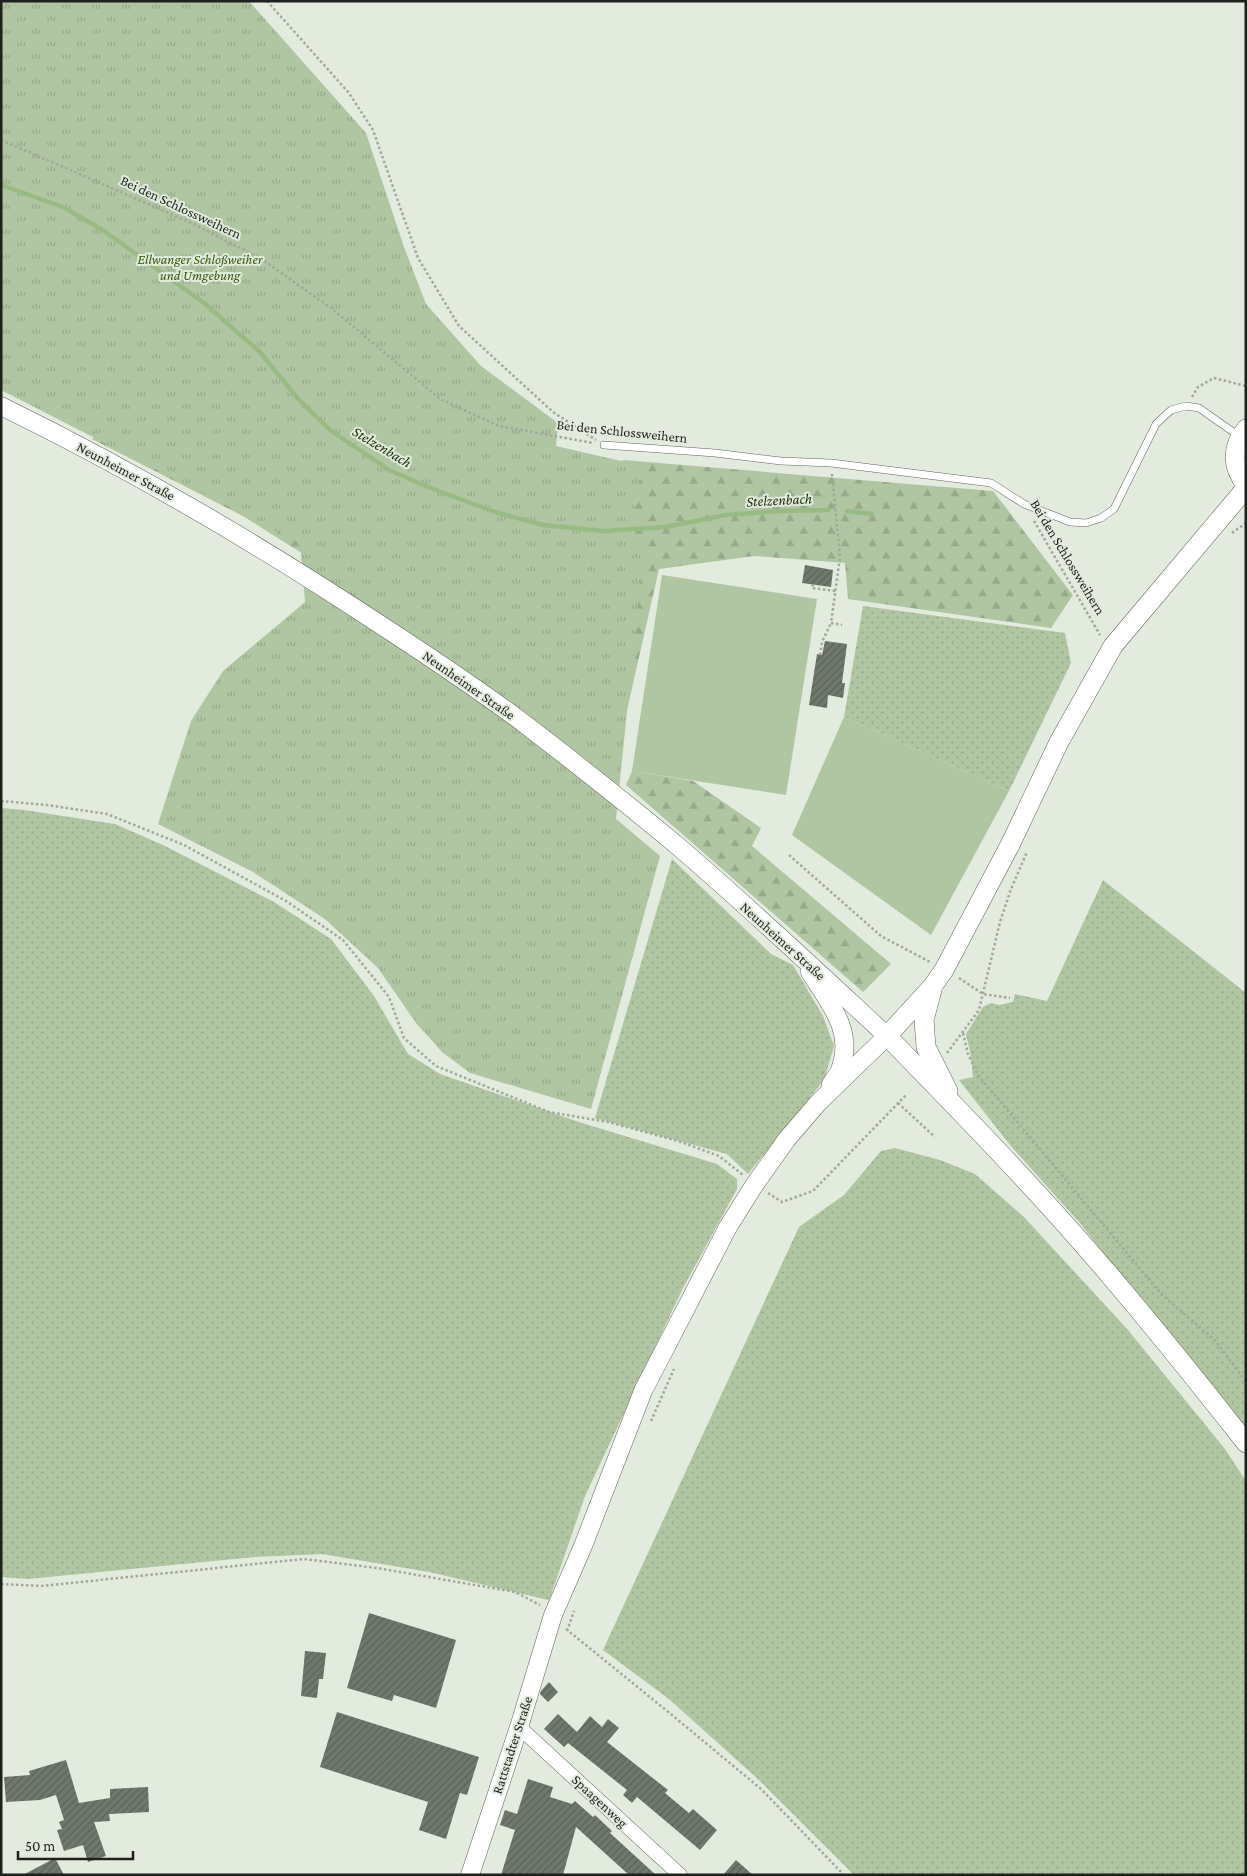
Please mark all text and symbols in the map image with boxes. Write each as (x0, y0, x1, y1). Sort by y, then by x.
street label: Bei den Schlossweihern (118, 172, 244, 242)
park label: Ellwanger Schloßweiher und Umgebung (137, 251, 264, 283)
street label: Bei den Schlossweihern (556, 416, 689, 446)
water label: Stelzenbach (350, 423, 414, 471)
street label: Neunheimer Straße (74, 438, 178, 504)
water label: Stelzenbach (746, 490, 812, 510)
street label: Bei den Schlossweihern (1027, 497, 1109, 618)
street label: Neunheimer Straße (420, 647, 518, 723)
street label: Neunheimer Straße (737, 899, 829, 983)
street label: Rattstadter Straße (489, 1694, 535, 1796)
street label: Spaagenweg (569, 1771, 631, 1831)
scale bar (18, 1828, 132, 1860)
text: 50 m (25, 1838, 55, 1854)

